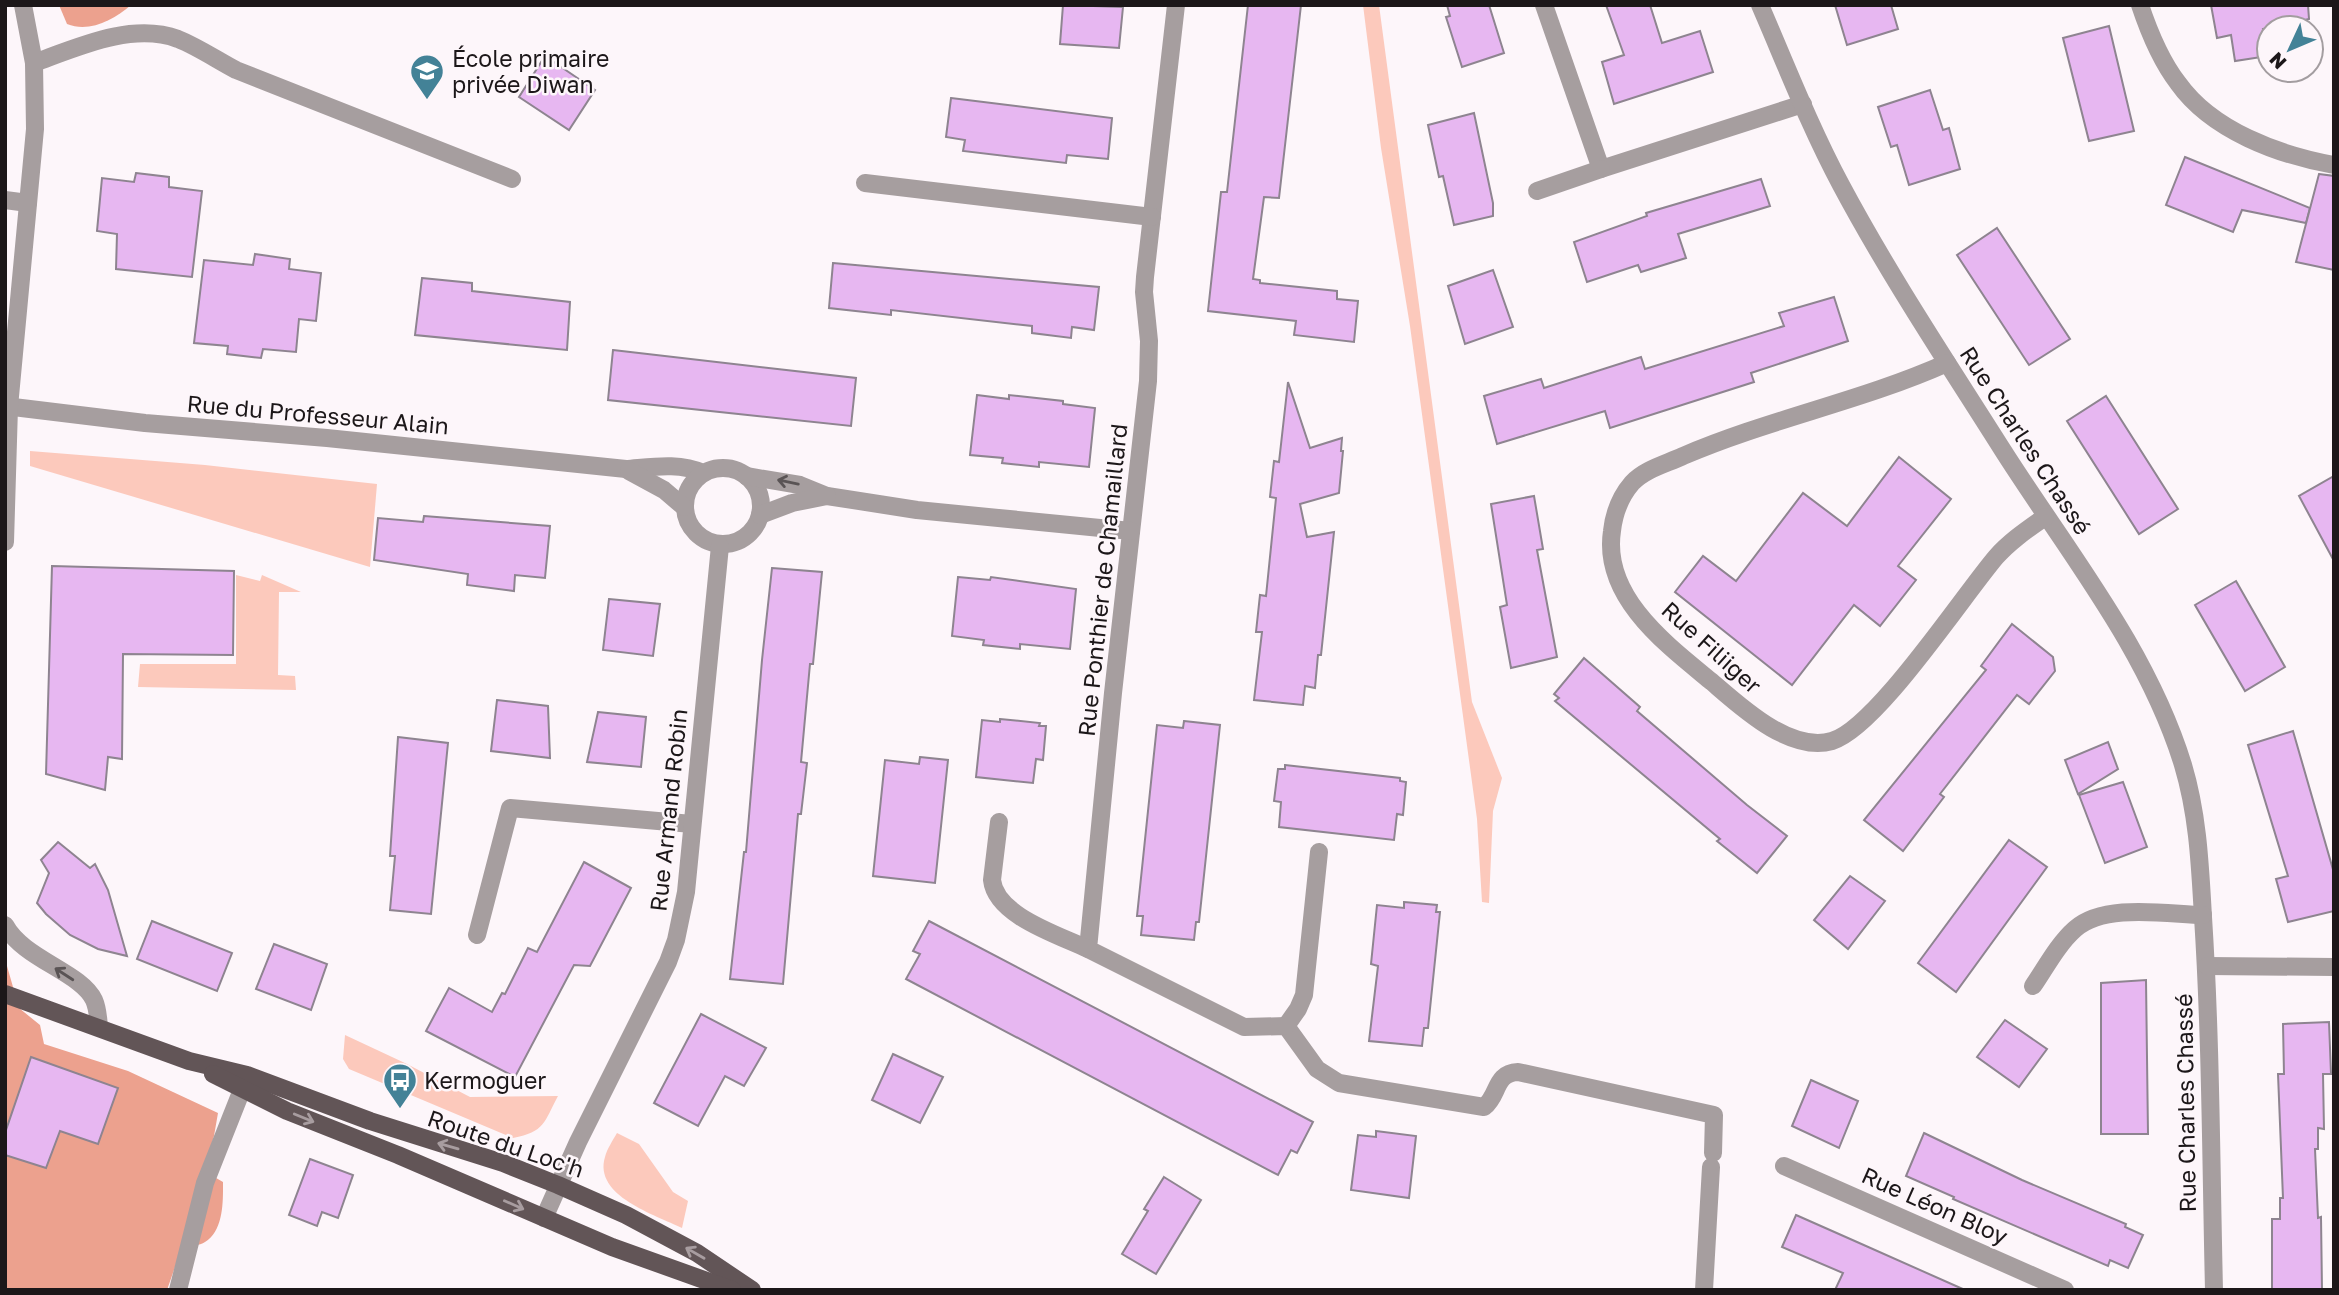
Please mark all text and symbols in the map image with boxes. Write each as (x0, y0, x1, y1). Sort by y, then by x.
north arrow (2255, 14, 2325, 84)
place label: École primaire privée Diwan (452, 44, 609, 98)
text: N (2264, 48, 2291, 74)
school or university icon: École primaire privée Diwan (408, 52, 446, 101)
street label: Rue Charles Chassé (1955, 341, 2097, 539)
street label: Rue du Professeur Alain (186, 389, 450, 439)
street label: Rue Ponthier de Chamaillard (1072, 422, 1132, 738)
one-way arrow (777, 474, 800, 488)
street label: Rue Filiiger (1656, 595, 1768, 699)
street label: Rue Armand Robin (643, 707, 693, 913)
one-way arrow (54, 967, 74, 981)
street label: Rue Charles Chassé (2169, 993, 2201, 1213)
bus stop icon: Kermoguer (381, 1061, 419, 1110)
place label: Kermoguer (424, 1066, 546, 1094)
street label: Route du Loc'h (424, 1103, 588, 1183)
one-way arrow (292, 1112, 314, 1125)
one-way arrow (437, 1139, 460, 1152)
street label: Rue Léon Bloy (1858, 1160, 2012, 1250)
one-way arrow (503, 1199, 524, 1212)
one-way arrow (685, 1246, 705, 1260)

